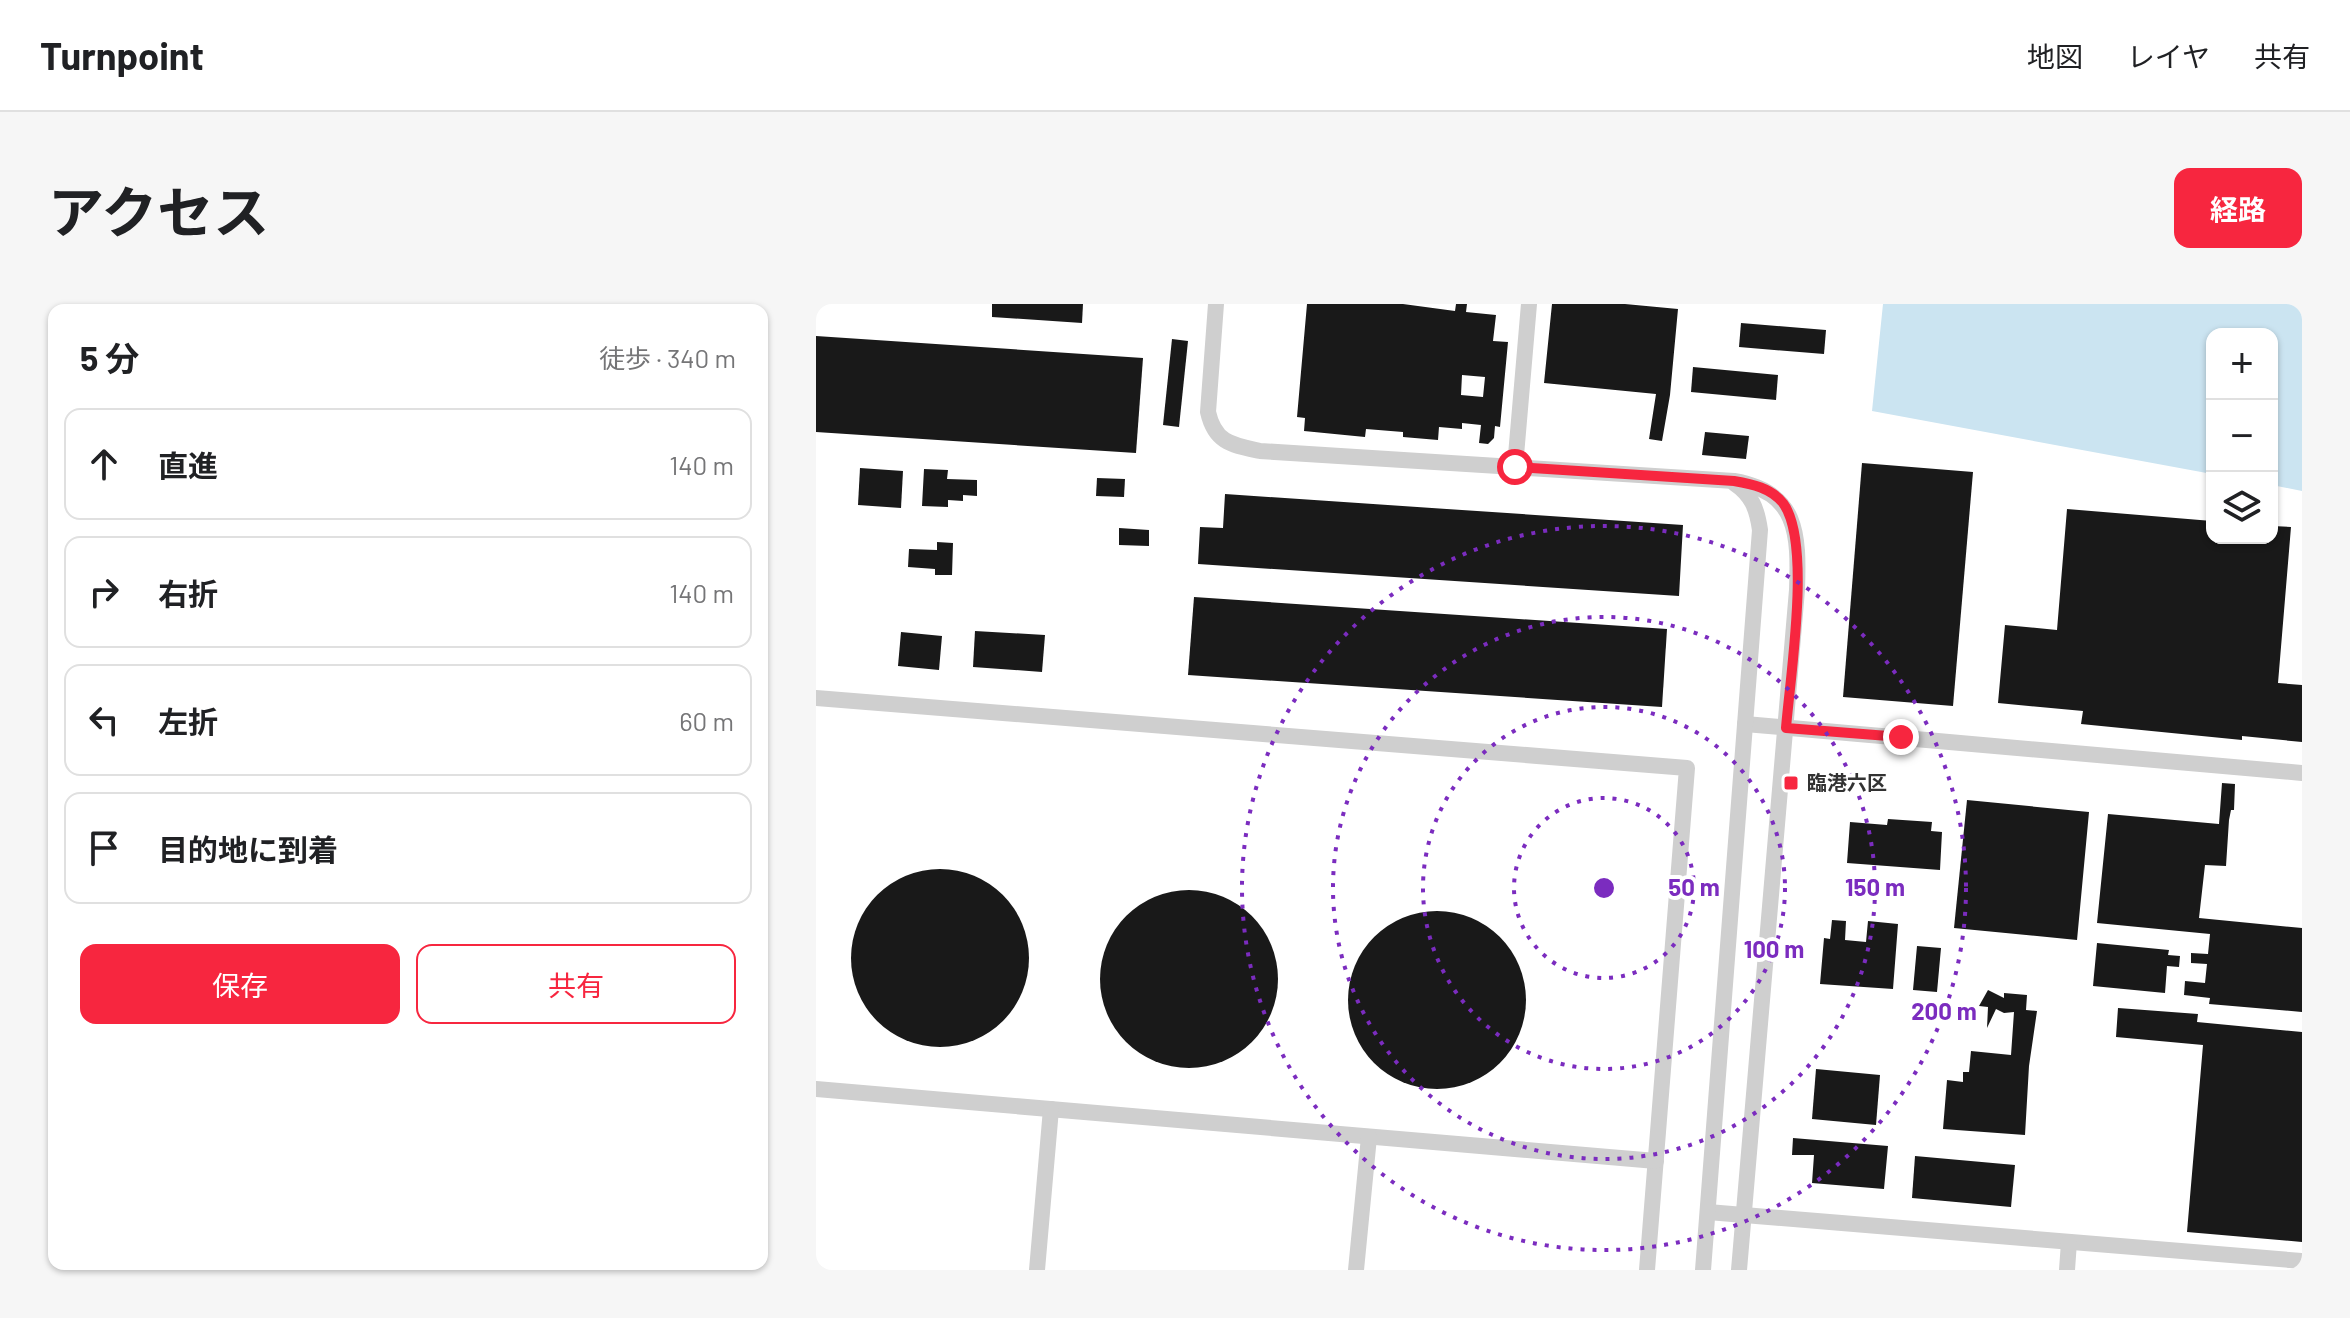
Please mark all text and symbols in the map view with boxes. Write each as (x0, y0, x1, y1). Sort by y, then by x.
text: Turnpoint (40, 32, 204, 78)
text: 地図 (2027, 39, 2083, 73)
text: レイヤ (2127, 39, 2210, 73)
text: 共有 (2254, 39, 2310, 73)
button: 経路 (2174, 168, 2302, 248)
text: アクセス (48, 177, 269, 244)
map controls (2206, 328, 2278, 544)
button: + (2206, 328, 2278, 400)
text: 5 分 (80, 337, 139, 378)
text: 徒歩 · 340 m (599, 342, 736, 373)
button: − (2206, 400, 2278, 472)
icon: ahead (82, 442, 126, 486)
text: 直進 (158, 447, 218, 483)
text: 140 m (669, 449, 734, 480)
route start (1497, 449, 1533, 485)
button: layers (2206, 472, 2278, 544)
icon: right (82, 570, 126, 614)
text: 右折 (158, 575, 218, 611)
text: 140 m (669, 577, 734, 608)
icon: left (82, 698, 126, 742)
text: 左折 (158, 703, 218, 739)
text: 60 m (679, 705, 734, 736)
route end (1883, 719, 1919, 755)
place label: 臨港六区 (1807, 770, 1887, 794)
marker: 臨港六区 (1782, 774, 1800, 792)
icon: arrive (82, 826, 126, 870)
text: 目的地に到着 (158, 831, 338, 867)
text: 50 m (1668, 872, 1720, 901)
text: 150 m (1845, 872, 1905, 901)
centre of rings (1590, 874, 1618, 902)
text: 100 m (1744, 934, 1804, 963)
button: 保存 (80, 944, 400, 1024)
button: 共有 (416, 944, 736, 1024)
text: 200 m (1911, 996, 1977, 1025)

